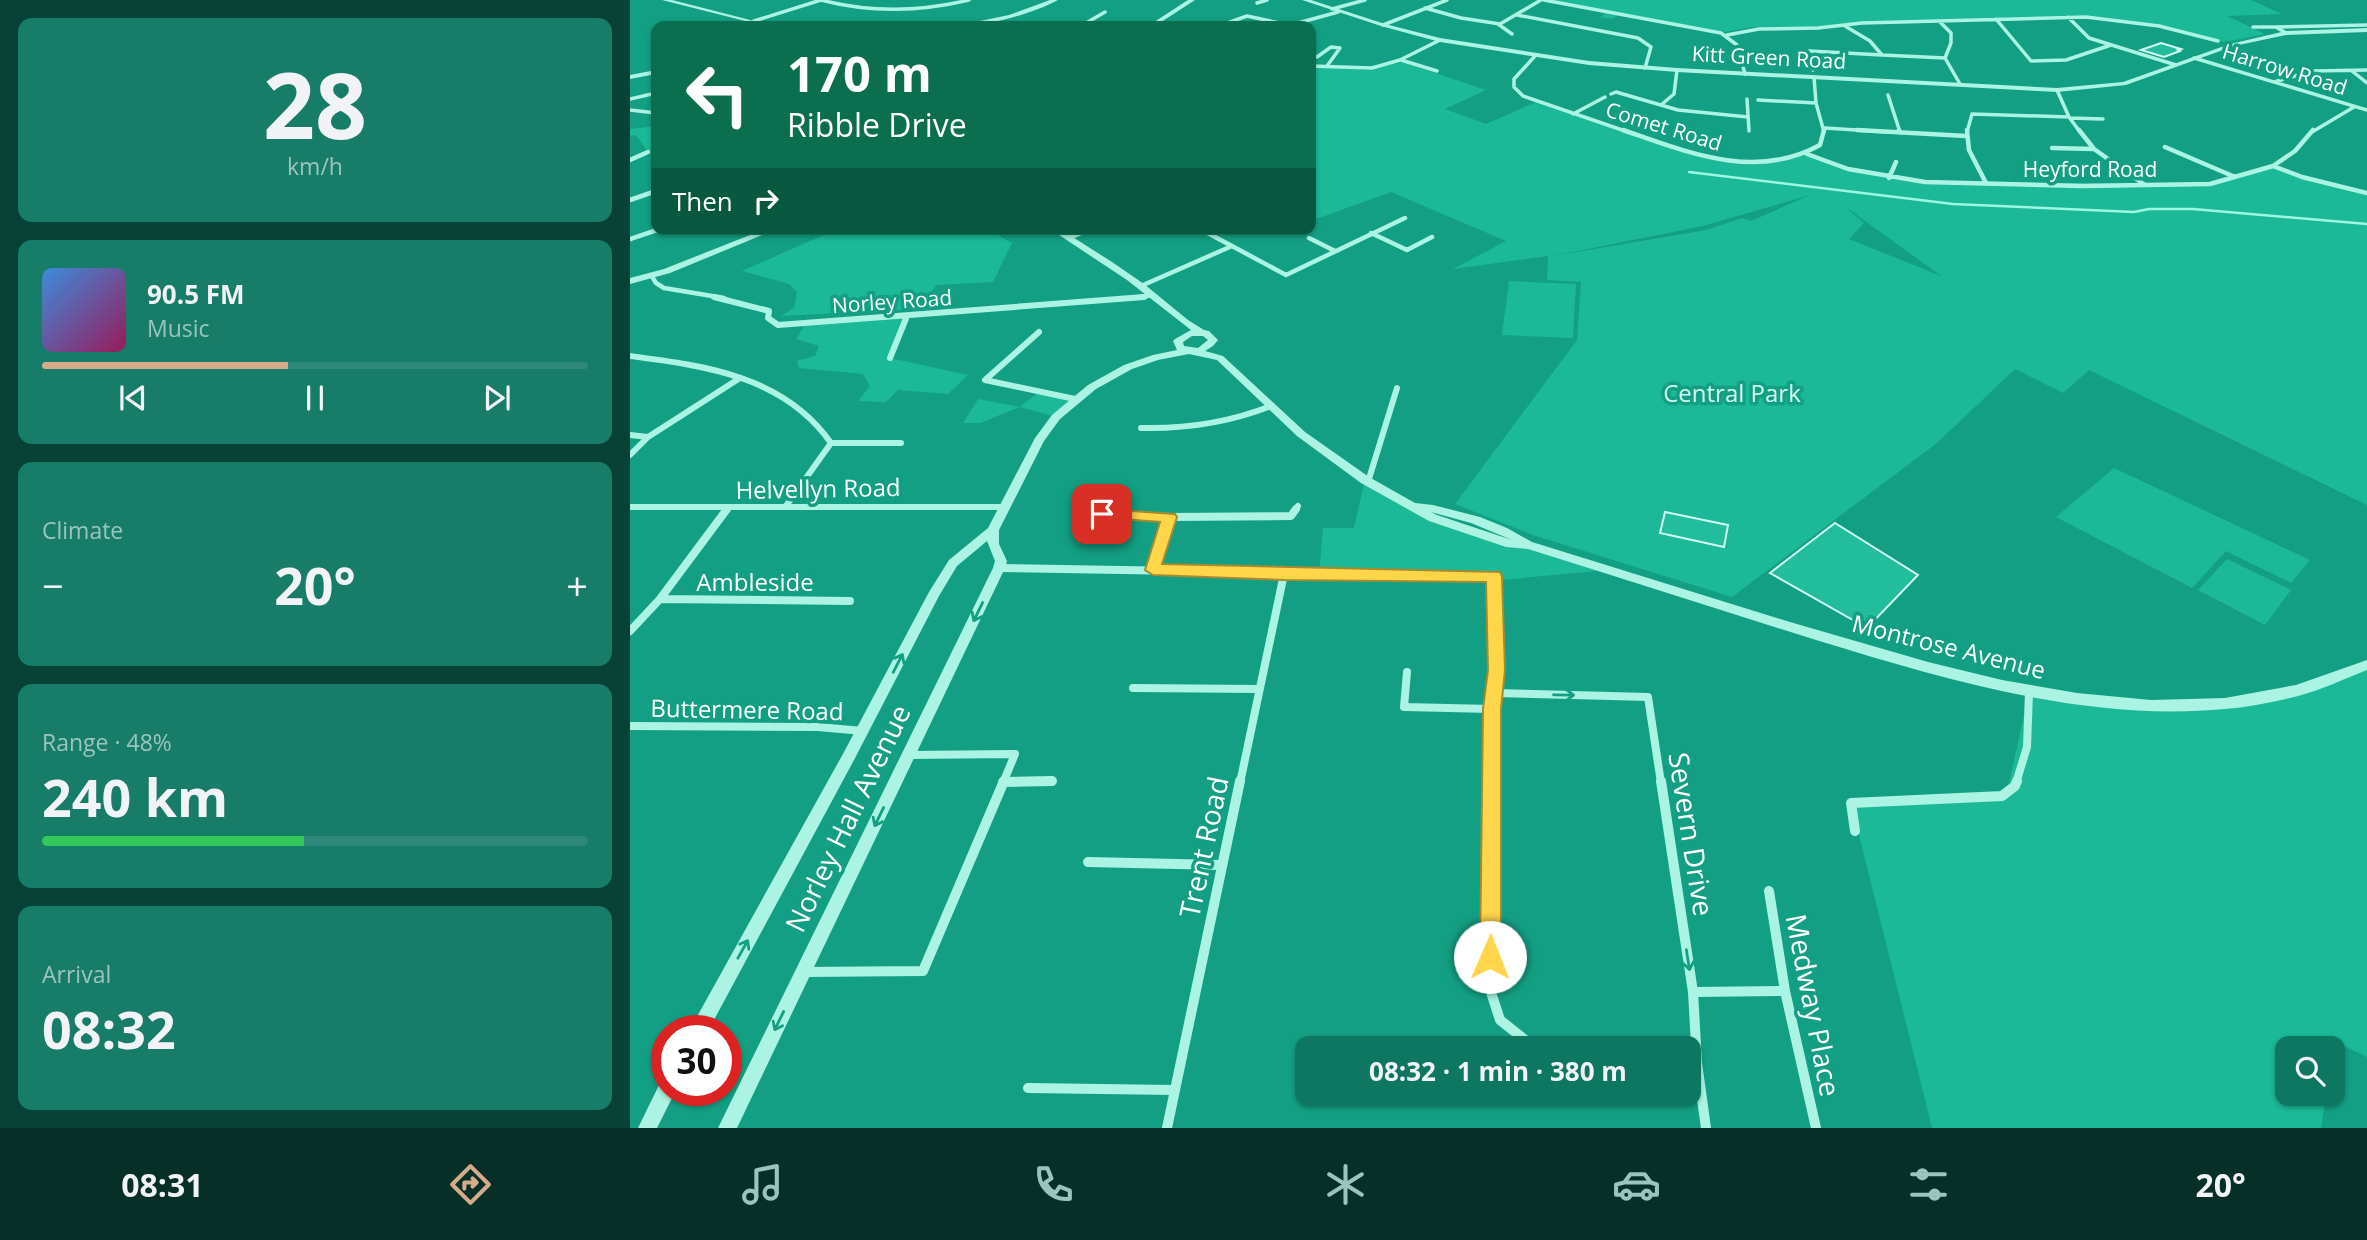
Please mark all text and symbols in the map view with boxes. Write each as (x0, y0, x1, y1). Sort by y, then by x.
street label: Harrow Road (2219, 37, 2351, 101)
street label: Kitt Green Road (1691, 39, 1847, 75)
text: 170 m (787, 40, 932, 106)
text: 28 (263, 42, 367, 166)
icon: left (672, 49, 763, 140)
street label: Comet Road (1602, 95, 1726, 157)
text: Ribble Drive (787, 103, 967, 146)
text: km/h (287, 150, 343, 182)
street label: Heyford Road (2023, 155, 2157, 183)
icon: right (747, 182, 785, 220)
text: Then (672, 183, 733, 219)
text: 90.5 FM (147, 276, 245, 312)
street label: Norley Road (831, 283, 953, 319)
text: Music (147, 312, 210, 344)
park label: Central Park (1663, 376, 1801, 409)
icon: previous (114, 379, 152, 417)
icon: pause (296, 379, 334, 417)
icon: next (478, 379, 516, 417)
street label: Helvellyn Road (735, 470, 901, 506)
pin (1072, 484, 1132, 544)
icon: arrive (1083, 495, 1121, 533)
text: Climate (42, 514, 123, 546)
text: 20° (274, 549, 356, 620)
text: − (42, 559, 64, 611)
text: + (566, 559, 588, 611)
street label: Ambleside (696, 565, 814, 598)
one-way arrow (971, 601, 984, 622)
street label: Montrose Avenue (1849, 606, 2049, 686)
one-way arrow (891, 653, 905, 674)
one-way arrow (1553, 688, 1576, 702)
street label: Buttermere Road (650, 691, 844, 727)
street label: Norley Hall Avenue (775, 698, 919, 938)
text: Range · 48% (42, 726, 172, 758)
street label: Severn Drive (1660, 749, 1724, 919)
text: 240 km (42, 761, 228, 832)
street label: Trent Road (1169, 773, 1237, 921)
one-way arrow (872, 806, 886, 827)
street label: Medway Place (1778, 910, 1850, 1100)
position arrow (1453, 920, 1527, 994)
one-way arrow (736, 940, 750, 960)
one-way arrow (1682, 948, 1695, 971)
text: Arrival (42, 958, 111, 990)
text: 08:32 (42, 993, 176, 1064)
one-way arrow (772, 1010, 786, 1031)
speed limit sign: 30 (651, 1015, 742, 1106)
map controls (2275, 1036, 2345, 1106)
button: search (2275, 1036, 2345, 1106)
text: 08:32 · 1 min · 380 m (1369, 1053, 1627, 1089)
icon: directions (446, 1160, 495, 1209)
icon: music (738, 1160, 787, 1209)
icon: phone (1029, 1160, 1078, 1209)
icon: climate (1321, 1160, 1370, 1209)
icon: car (1612, 1160, 1661, 1209)
icon: filters (1904, 1160, 1953, 1209)
text: 08:31 (121, 1163, 204, 1206)
text: 20° (2195, 1163, 2246, 1206)

